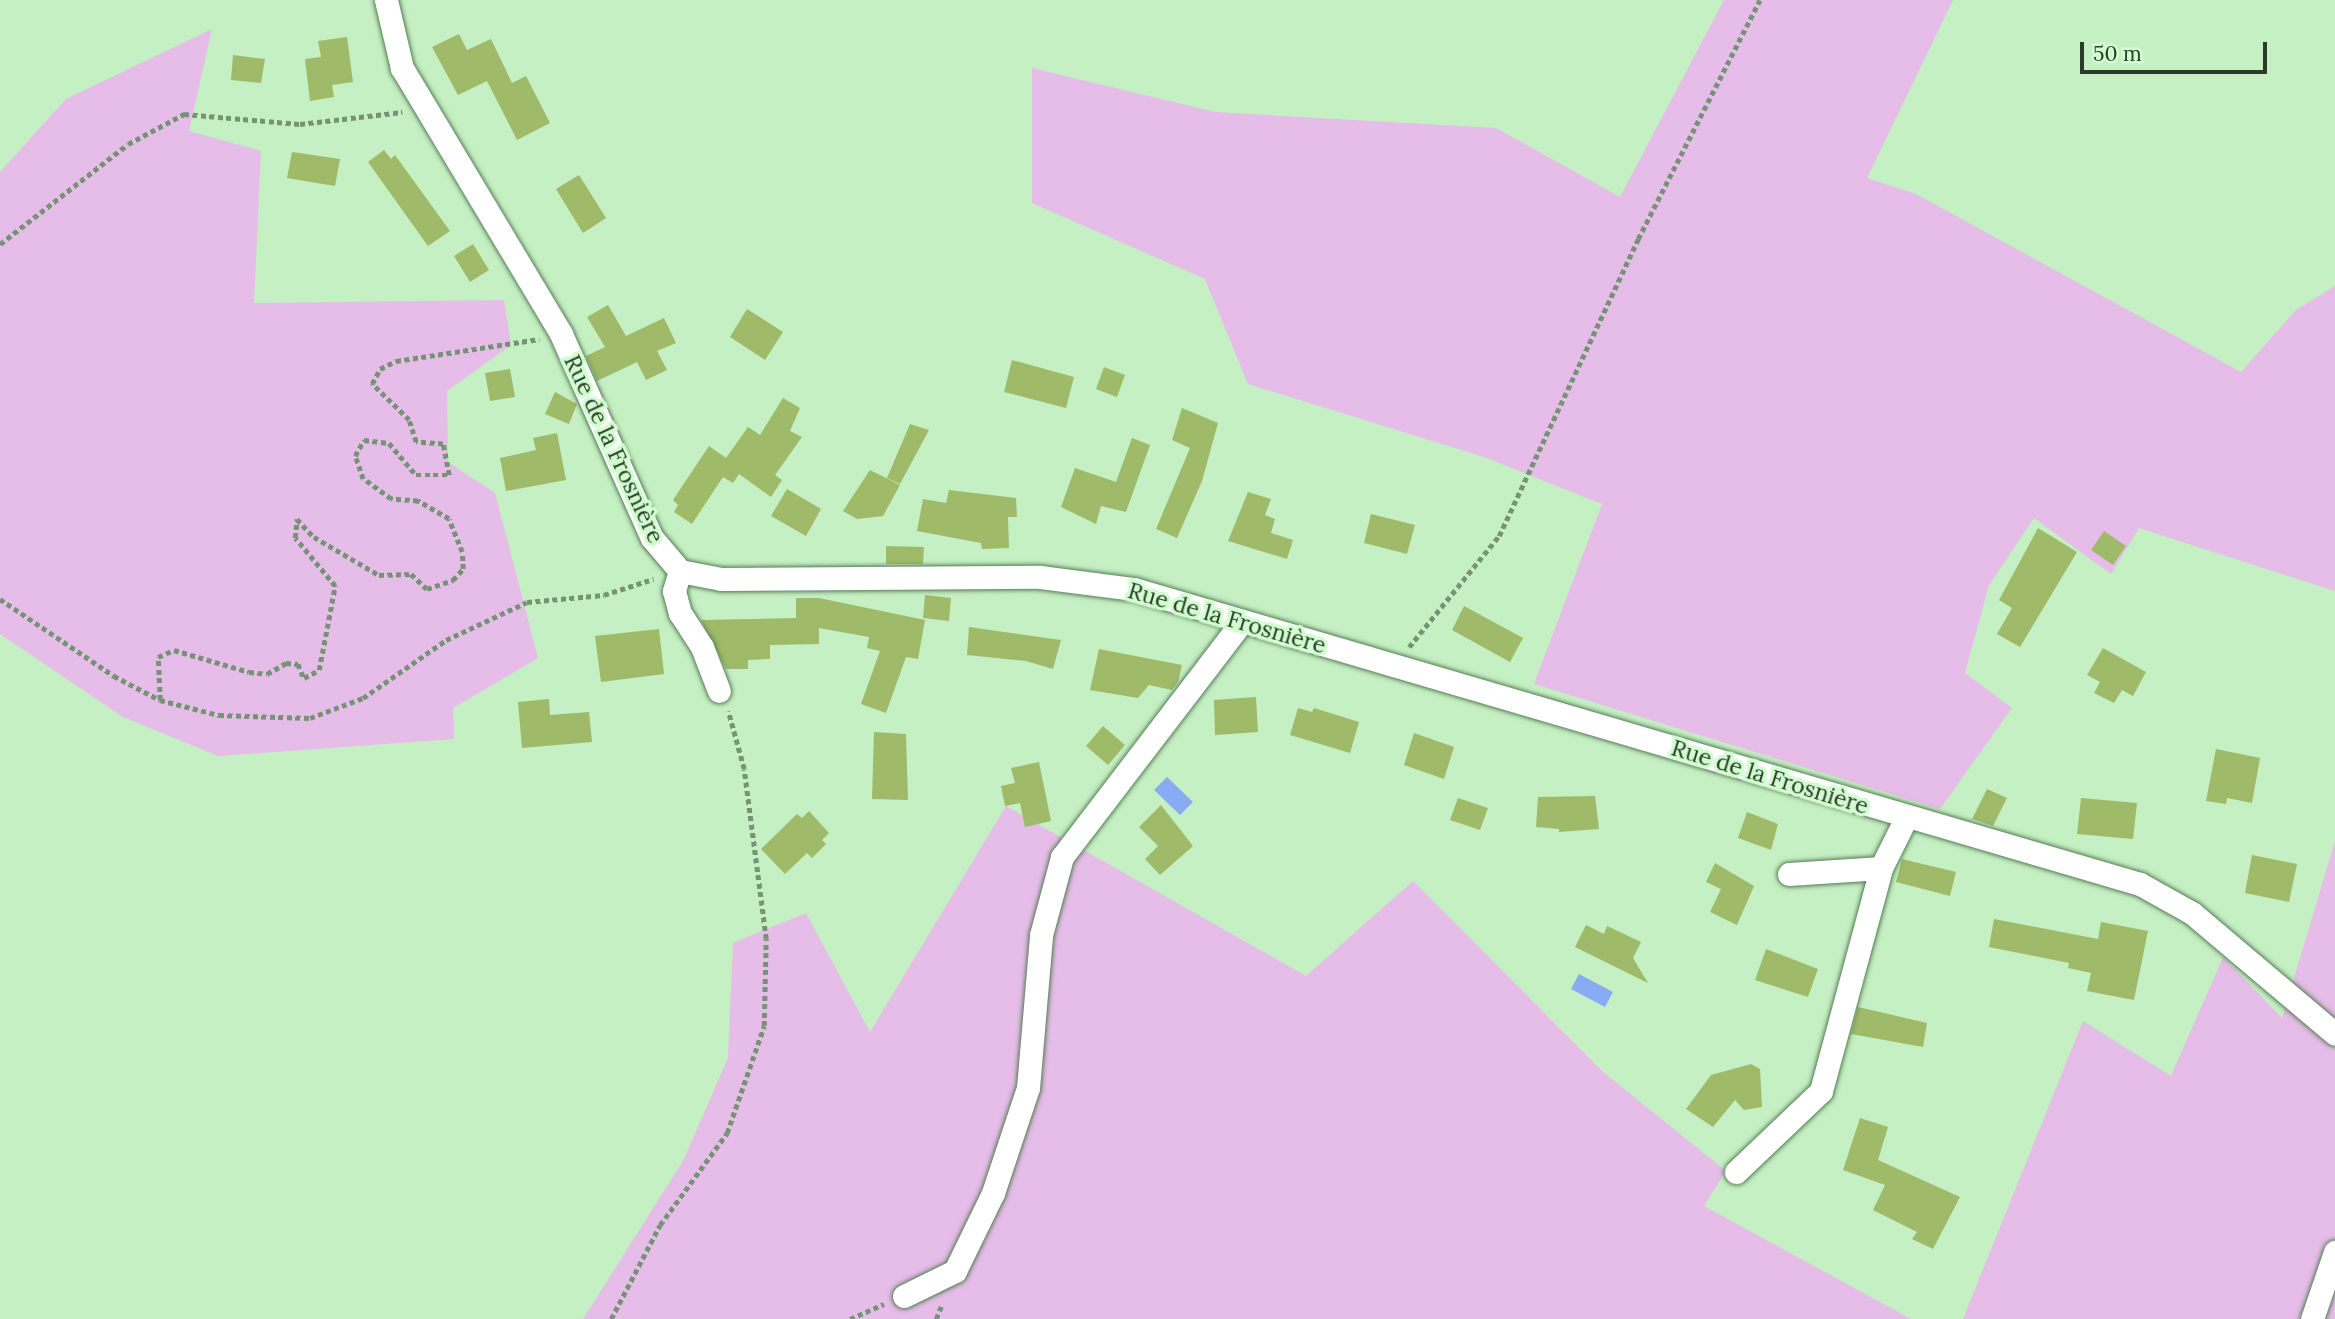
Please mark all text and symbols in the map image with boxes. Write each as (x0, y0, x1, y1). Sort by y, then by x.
scale bar (2083, 28, 2270, 72)
text: 50 m (2093, 40, 2142, 67)
street label: Rue de la Frosnière (558, 350, 670, 548)
street label: Rue de la Frosnière (1125, 577, 1329, 659)
street label: Rue de la Frosnière (1668, 734, 1872, 820)

